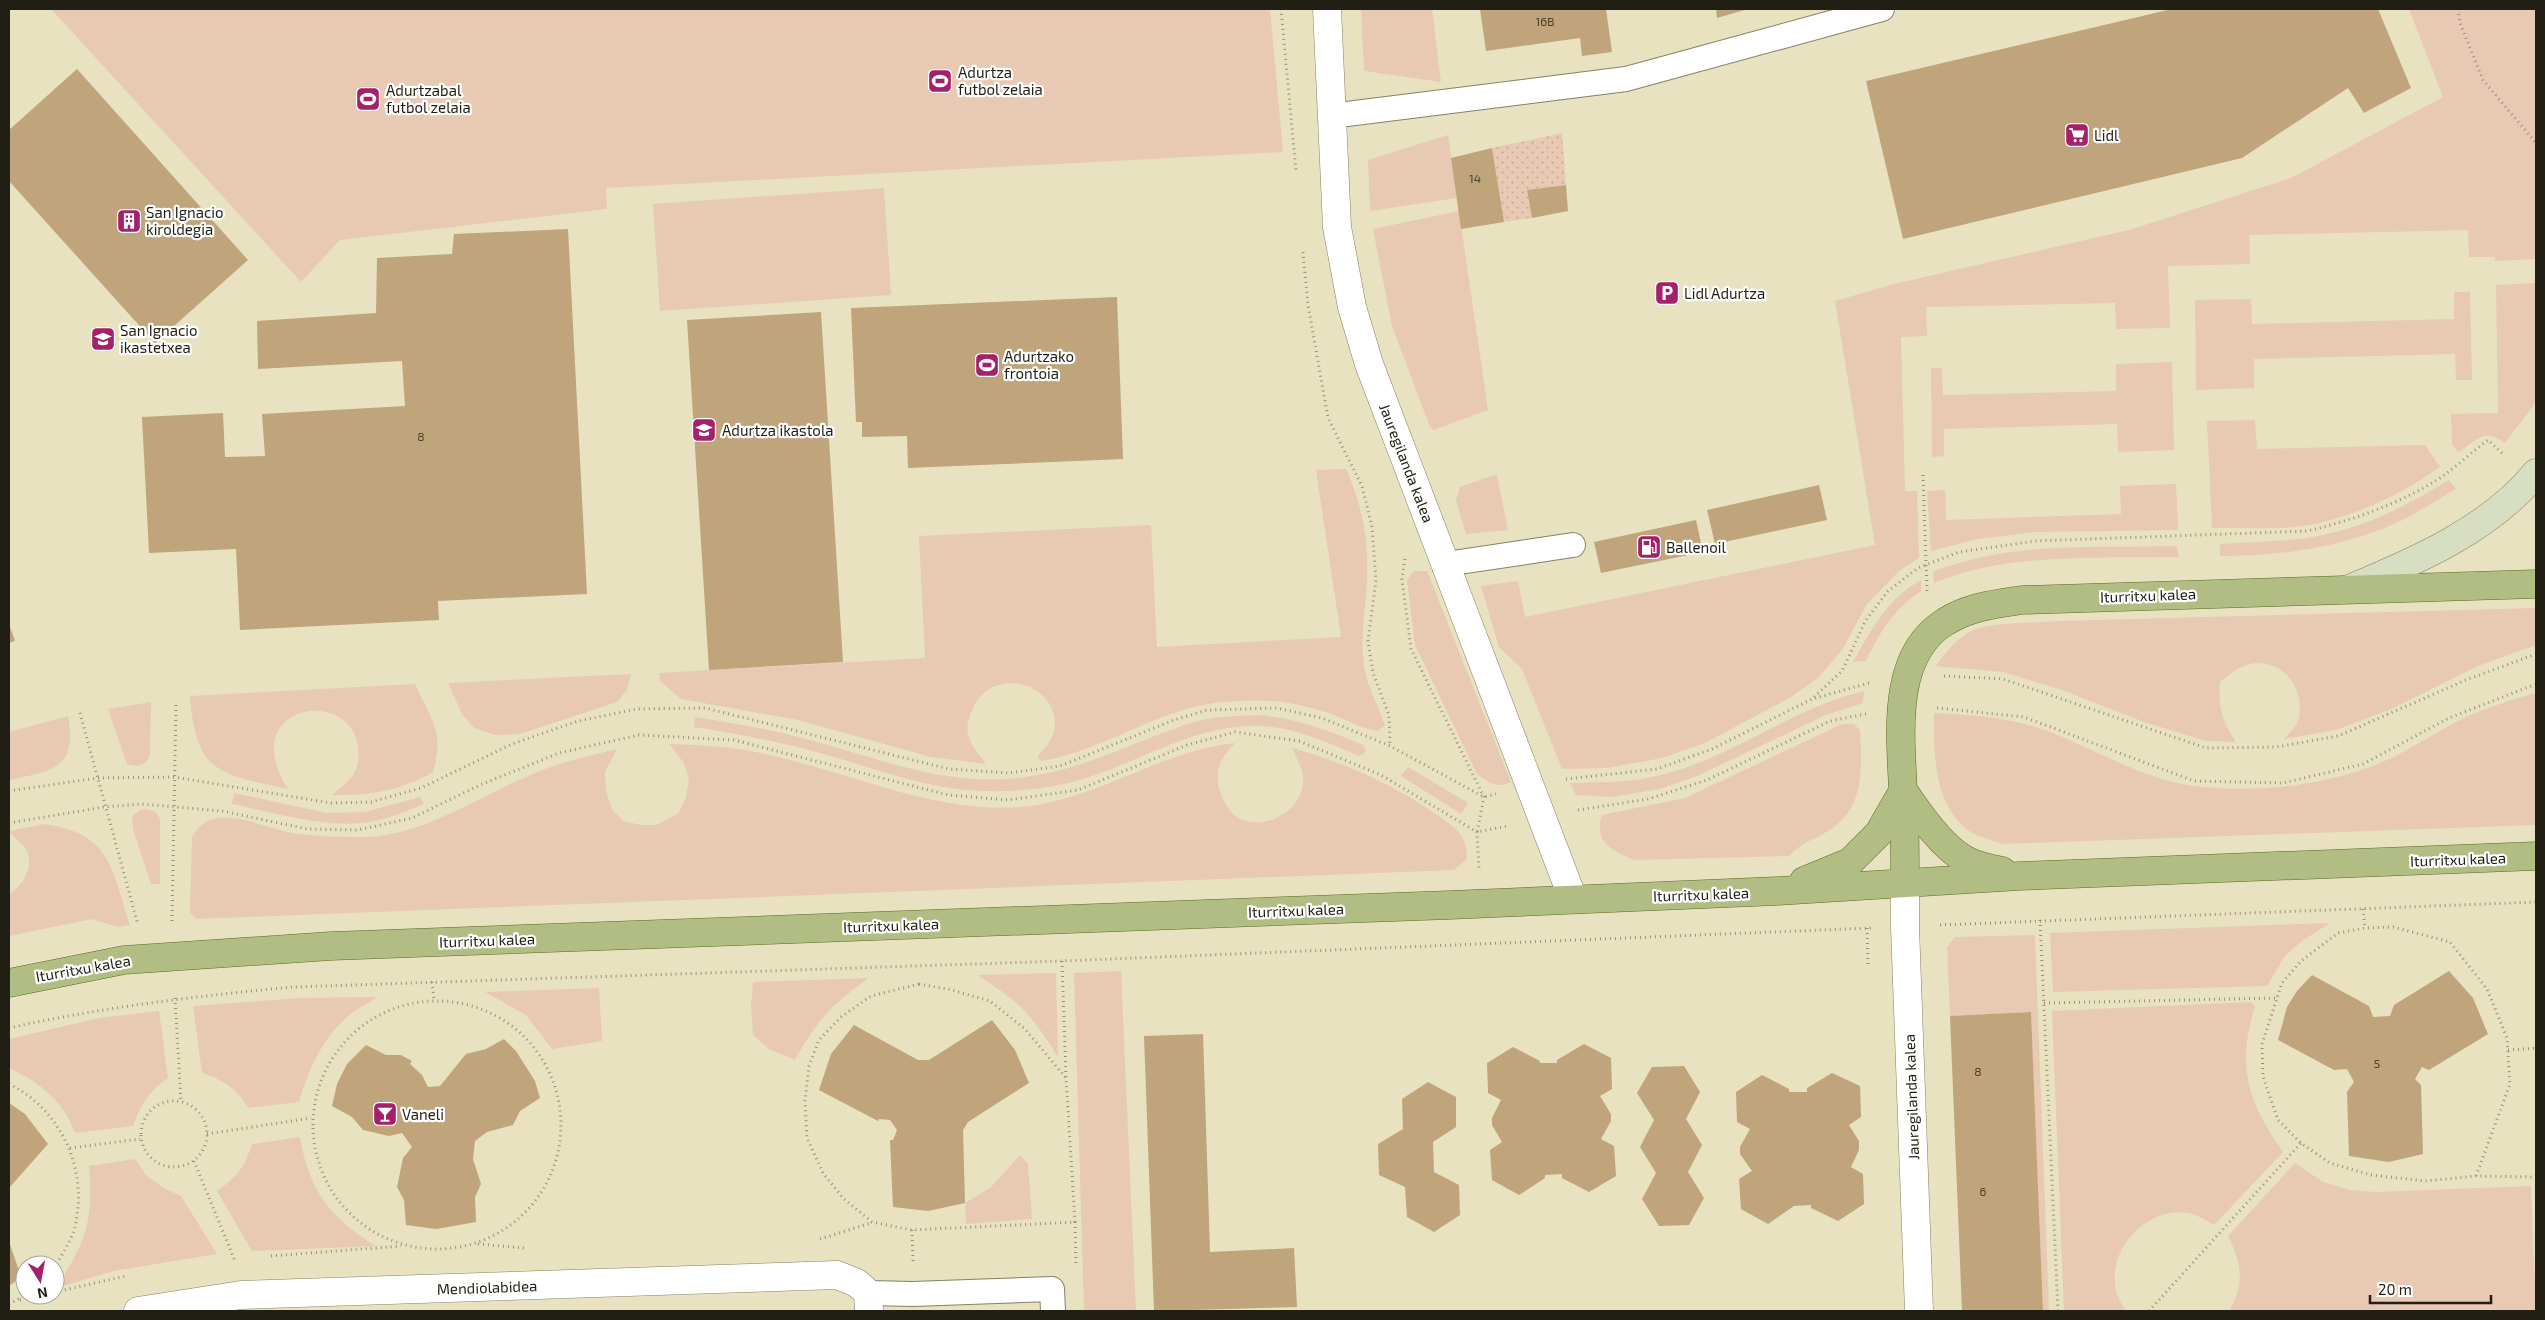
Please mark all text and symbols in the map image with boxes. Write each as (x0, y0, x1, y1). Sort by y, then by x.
house number: 16B (1535, 14, 1555, 28)
place label: Adurtza futbol zelaia (958, 63, 1043, 98)
sports icon: Adurtza futbol zelaia (927, 68, 953, 94)
place label: Adurtzabal futbol zelaia (386, 81, 471, 116)
sports icon: Adurtzabal futbol zelaia (355, 86, 381, 112)
supermarket icon: Lidl (2064, 122, 2090, 148)
place label: Lidl (2094, 126, 2119, 144)
house number: 14 (1469, 171, 1481, 185)
place label: San Ignacio kiroldegia (146, 203, 224, 238)
building icon: San Ignacio kiroldegia (116, 208, 142, 234)
parking icon: Lidl Adurtza (1654, 280, 1680, 306)
place label: Lidl Adurtza (1684, 284, 1765, 302)
place label: San Ignacio ikastetxea (120, 321, 198, 356)
school or university icon: San Ignacio ikastetxea (90, 326, 116, 352)
place label: Adurtzako frontoia (1004, 347, 1074, 382)
sports icon: Adurtzako frontoia (974, 352, 1000, 378)
street label: Jauregilanda kalea (1376, 401, 1438, 525)
school or university icon: Adurtza ikastola (691, 417, 717, 443)
place label: Adurtza ikastola (722, 421, 834, 439)
house number: 8 (417, 429, 425, 443)
fuel station icon: Ballenoil (1636, 534, 1662, 560)
place label: Ballenoil (1666, 538, 1726, 556)
street label: Iturritxu kalea (2100, 584, 2196, 606)
street label: Iturritxu kalea (2410, 848, 2506, 870)
street label: Iturritxu kalea (1653, 883, 1749, 905)
street label: Iturritxu kalea (1248, 899, 1344, 921)
street label: Iturritxu kalea (843, 914, 939, 936)
street label: Iturritxu kalea (439, 929, 535, 951)
street label: Iturritxu kalea (34, 951, 132, 985)
street label: Jauregilanda kalea (1900, 1034, 1922, 1160)
house number: 5 (2374, 1056, 2380, 1070)
house number: 8 (1974, 1064, 1982, 1078)
bar icon: Vaneli (372, 1101, 398, 1127)
place label: Vaneli (402, 1105, 444, 1123)
house number: 6 (1980, 1184, 1987, 1198)
north arrow (15, 1255, 65, 1305)
scale bar (2370, 1272, 2491, 1304)
street label: Mendiolabidea (436, 1276, 538, 1298)
text: 20 m (2378, 1280, 2412, 1298)
text: N (36, 1284, 49, 1303)

